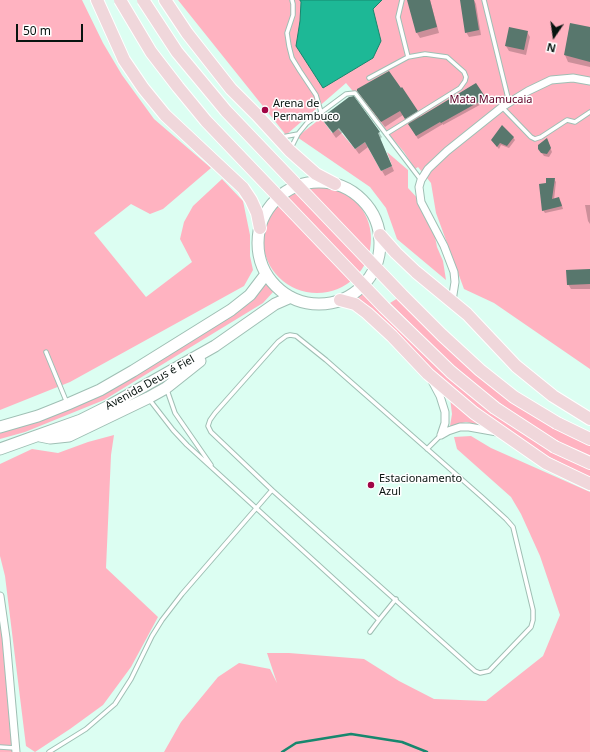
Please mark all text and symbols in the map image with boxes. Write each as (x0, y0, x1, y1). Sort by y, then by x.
scale bar (18, 16, 85, 42)
north arrow (534, 16, 574, 56)
text: 50 m (23, 22, 51, 39)
text: N (545, 40, 557, 56)
park label: Mata Mamucaia (450, 93, 532, 107)
place label: Arena de Pernambuco (273, 97, 339, 123)
marker: Arena de Pernambuco (260, 105, 270, 115)
street label: Avenida Deus é Fiel (103, 353, 197, 413)
place label: Estacionamento Azul (379, 472, 462, 498)
marker: Estacionamento Azul (366, 480, 376, 490)

